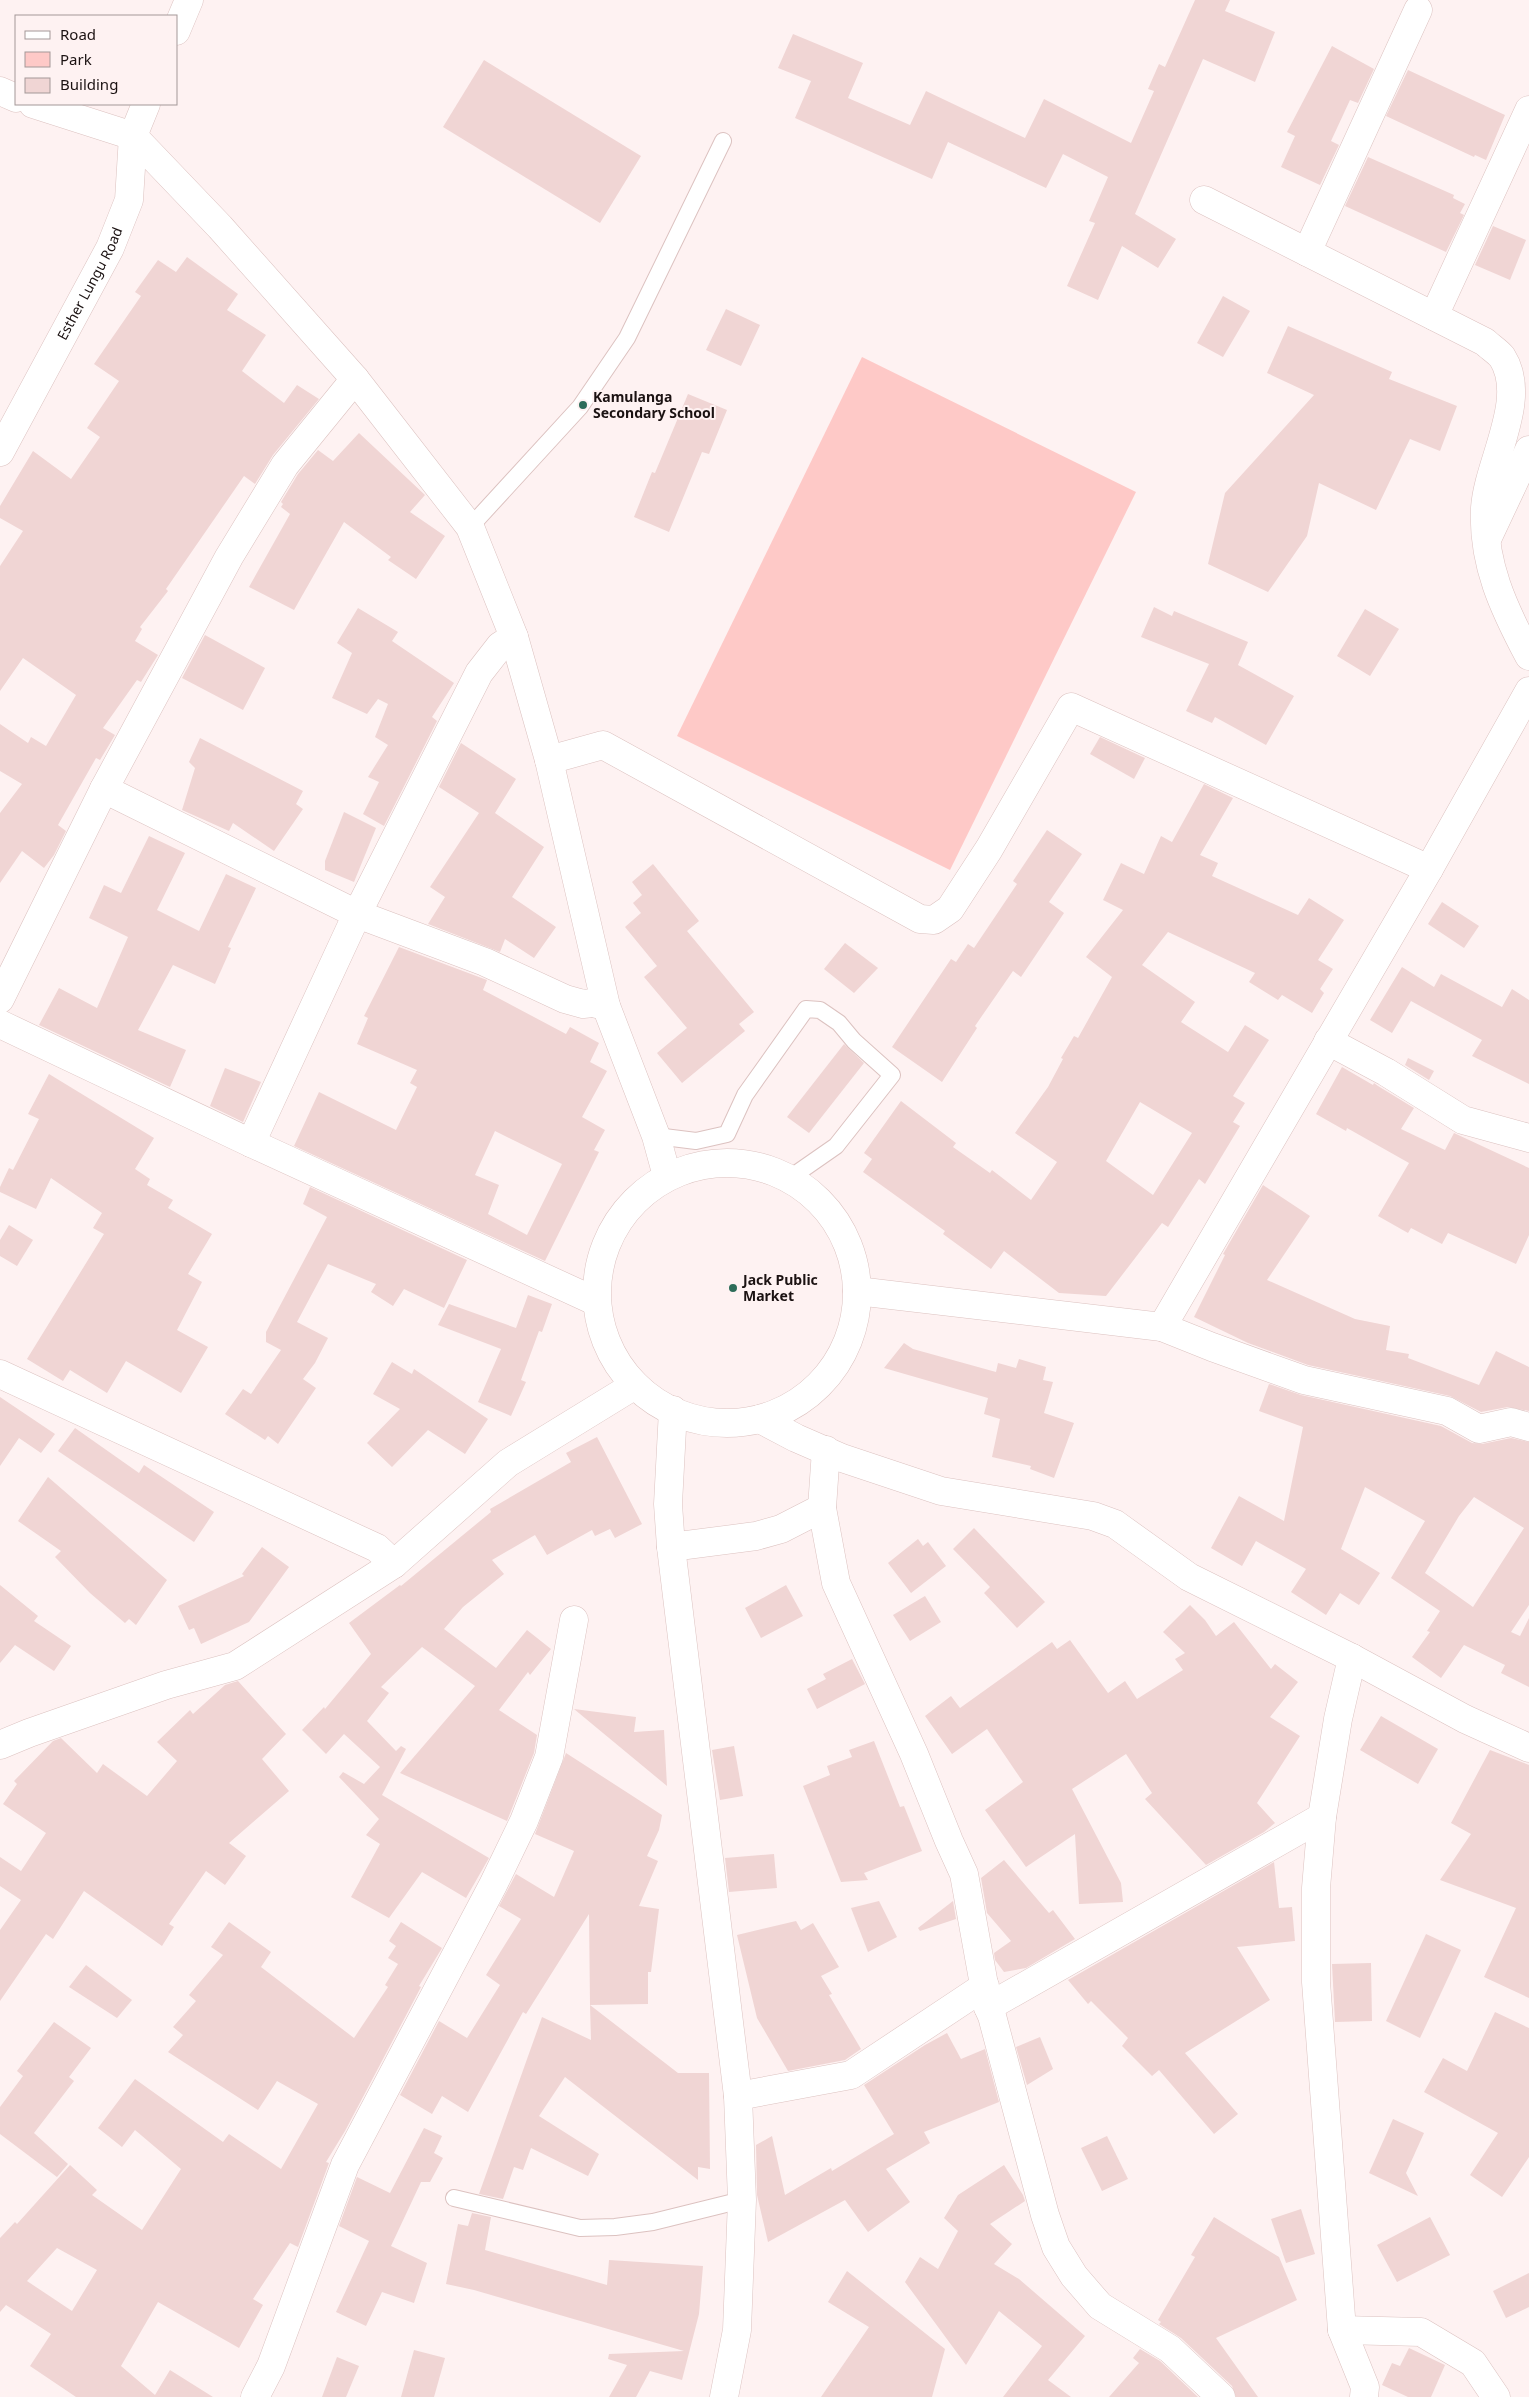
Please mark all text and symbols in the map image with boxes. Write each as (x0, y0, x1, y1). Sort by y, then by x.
legend (15, 15, 178, 105)
text: Road (60, 24, 96, 44)
text: Park (60, 49, 92, 69)
text: Building (60, 74, 118, 94)
street label: Esther Lungu Road (52, 224, 126, 343)
place label: Kamulanga Secondary School (593, 387, 715, 422)
marker: Kamulanga Secondary School (577, 399, 589, 411)
place label: Jack Public Market (741, 1270, 818, 1305)
marker: Jack Public Market (727, 1282, 739, 1294)

